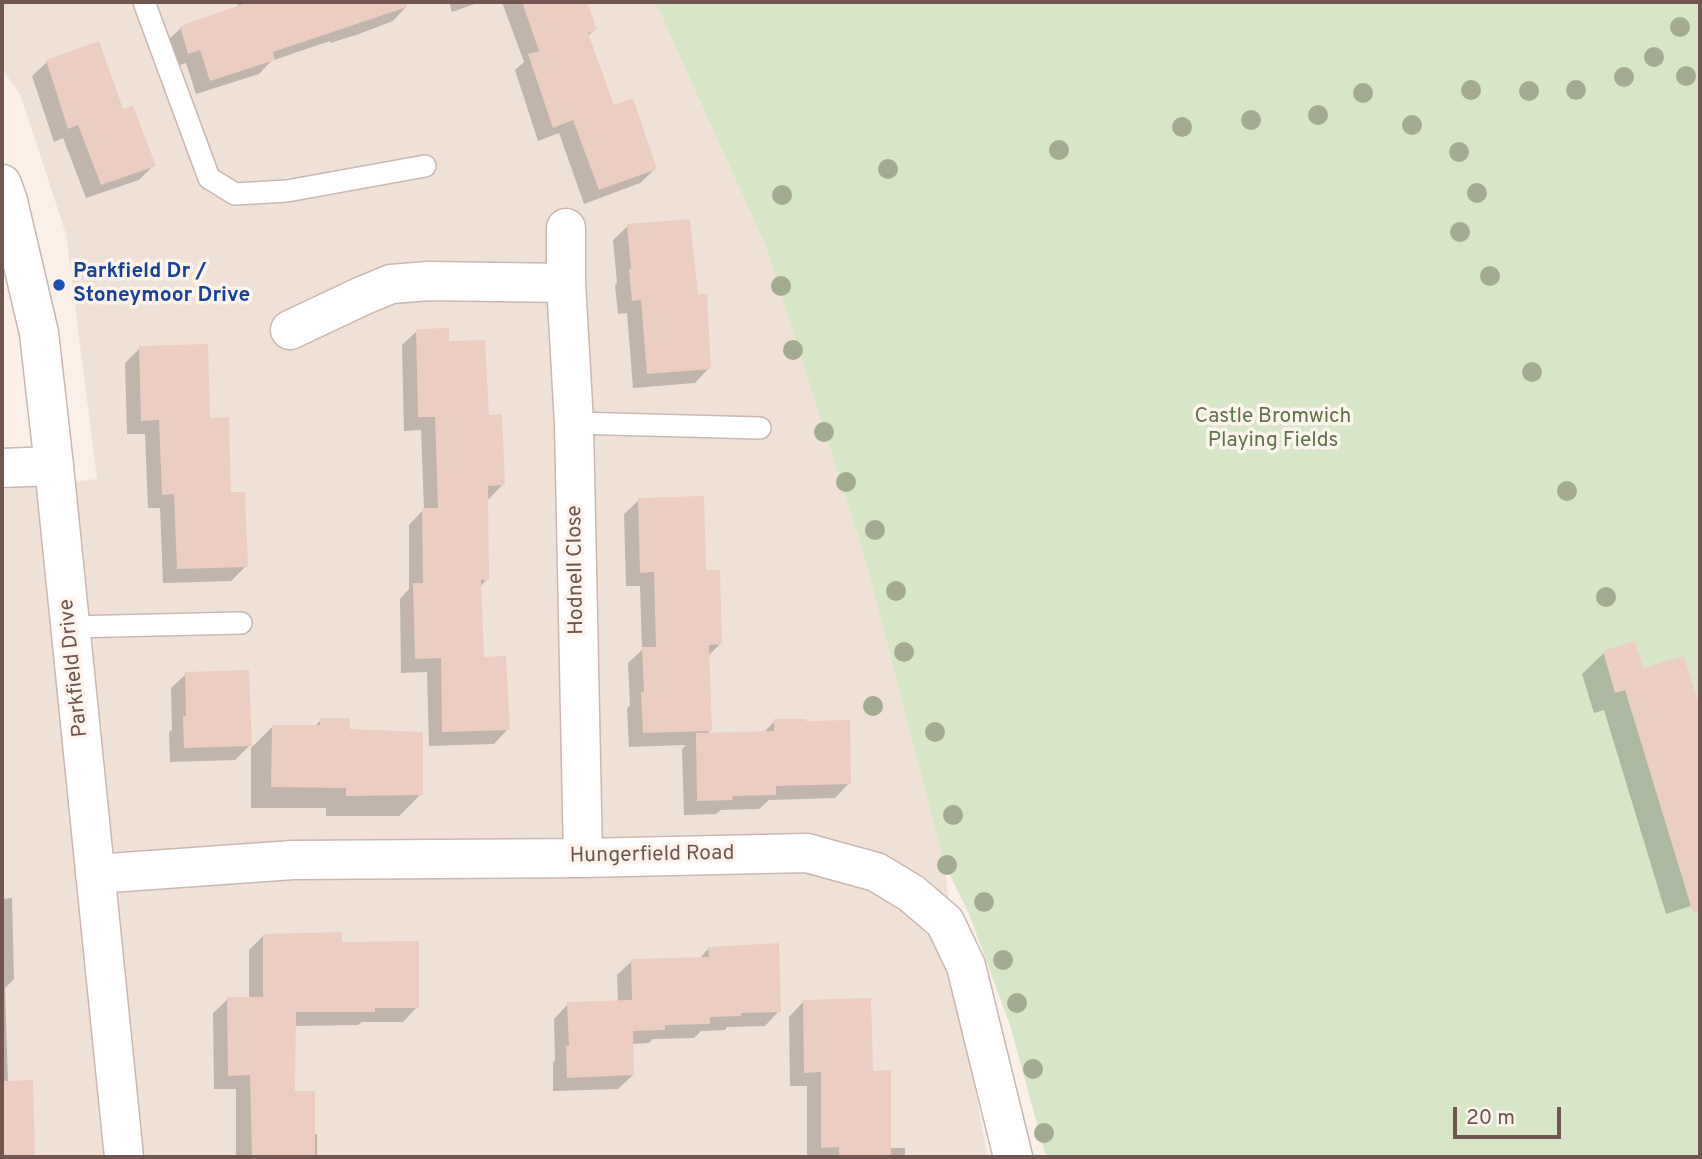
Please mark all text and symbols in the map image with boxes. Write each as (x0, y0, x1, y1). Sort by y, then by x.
place label: Parkfield Dr / Stoneymoor Drive (73, 260, 250, 310)
marker: Parkfield Dr / Stoneymoor Drive (51, 277, 67, 293)
park label: Castle Bromwich Playing Fields (1195, 405, 1351, 455)
street label: Hodnell Close (563, 505, 591, 635)
street label: Parkfield Drive (55, 598, 95, 738)
street label: Hungerfield Road (569, 842, 735, 870)
scale bar (1457, 1092, 1566, 1136)
text: 20 m (1466, 1105, 1515, 1132)

